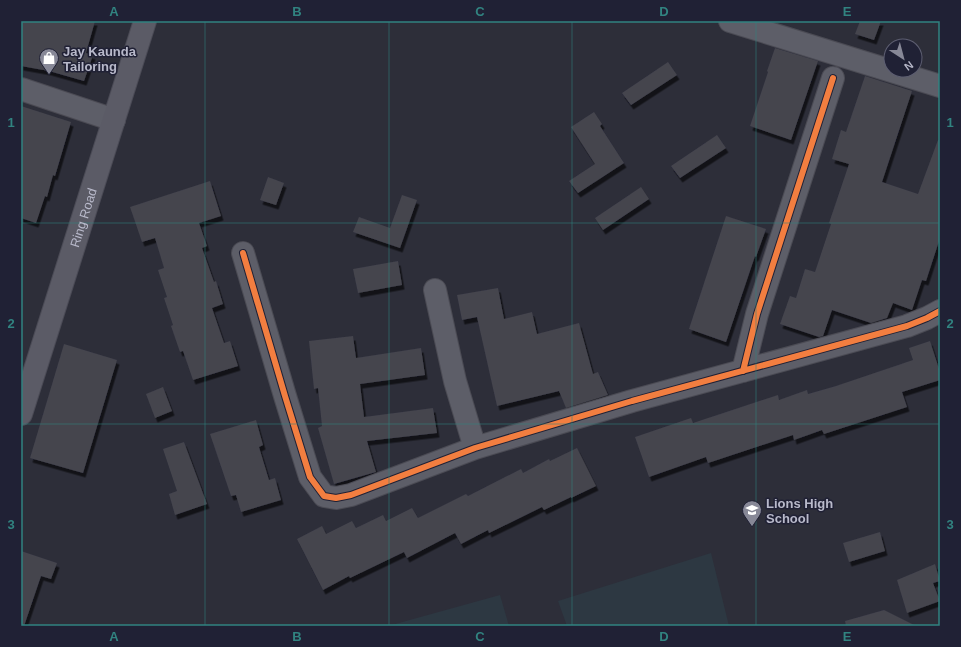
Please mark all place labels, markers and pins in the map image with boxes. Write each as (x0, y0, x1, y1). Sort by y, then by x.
place label: Jay Kaunda Tailoring (63, 44, 137, 74)
shop icon: Jay Kaunda Tailoring (38, 47, 60, 75)
place label: Lions High School (766, 496, 833, 526)
school or university icon: Lions High School (741, 499, 763, 527)

